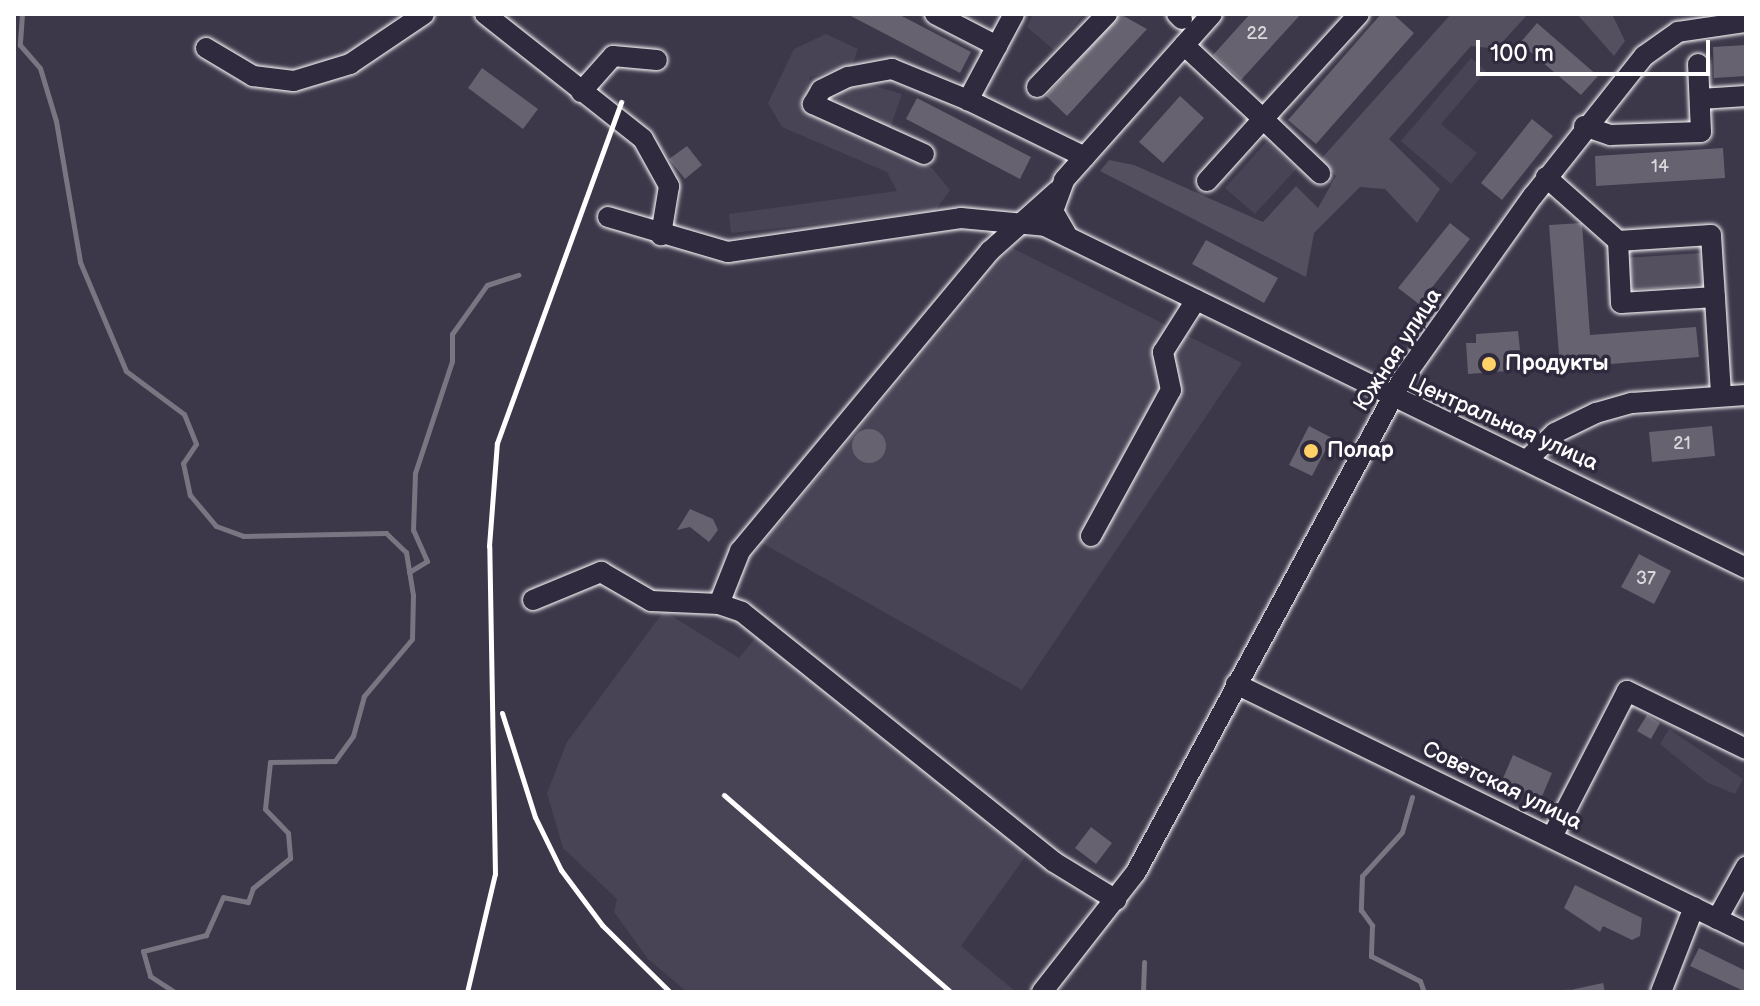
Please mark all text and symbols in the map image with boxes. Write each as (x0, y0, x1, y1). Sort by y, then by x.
house number: 22 (1246, 23, 1268, 45)
scale bar (1480, 24, 1714, 74)
text: 100 m (1490, 39, 1554, 68)
house number: 14 (1651, 156, 1669, 178)
street label: Южная улица (1348, 284, 1448, 416)
place label: Продукты (1505, 351, 1609, 377)
marker: Продукты (1480, 355, 1498, 373)
street label: Центральная улица (1404, 369, 1602, 477)
house number: 21 (1673, 433, 1691, 455)
place label: Полар (1327, 438, 1394, 464)
marker: Полар (1302, 442, 1320, 460)
house number: 37 (1636, 568, 1656, 590)
street label: Советская улица (1418, 736, 1586, 836)

